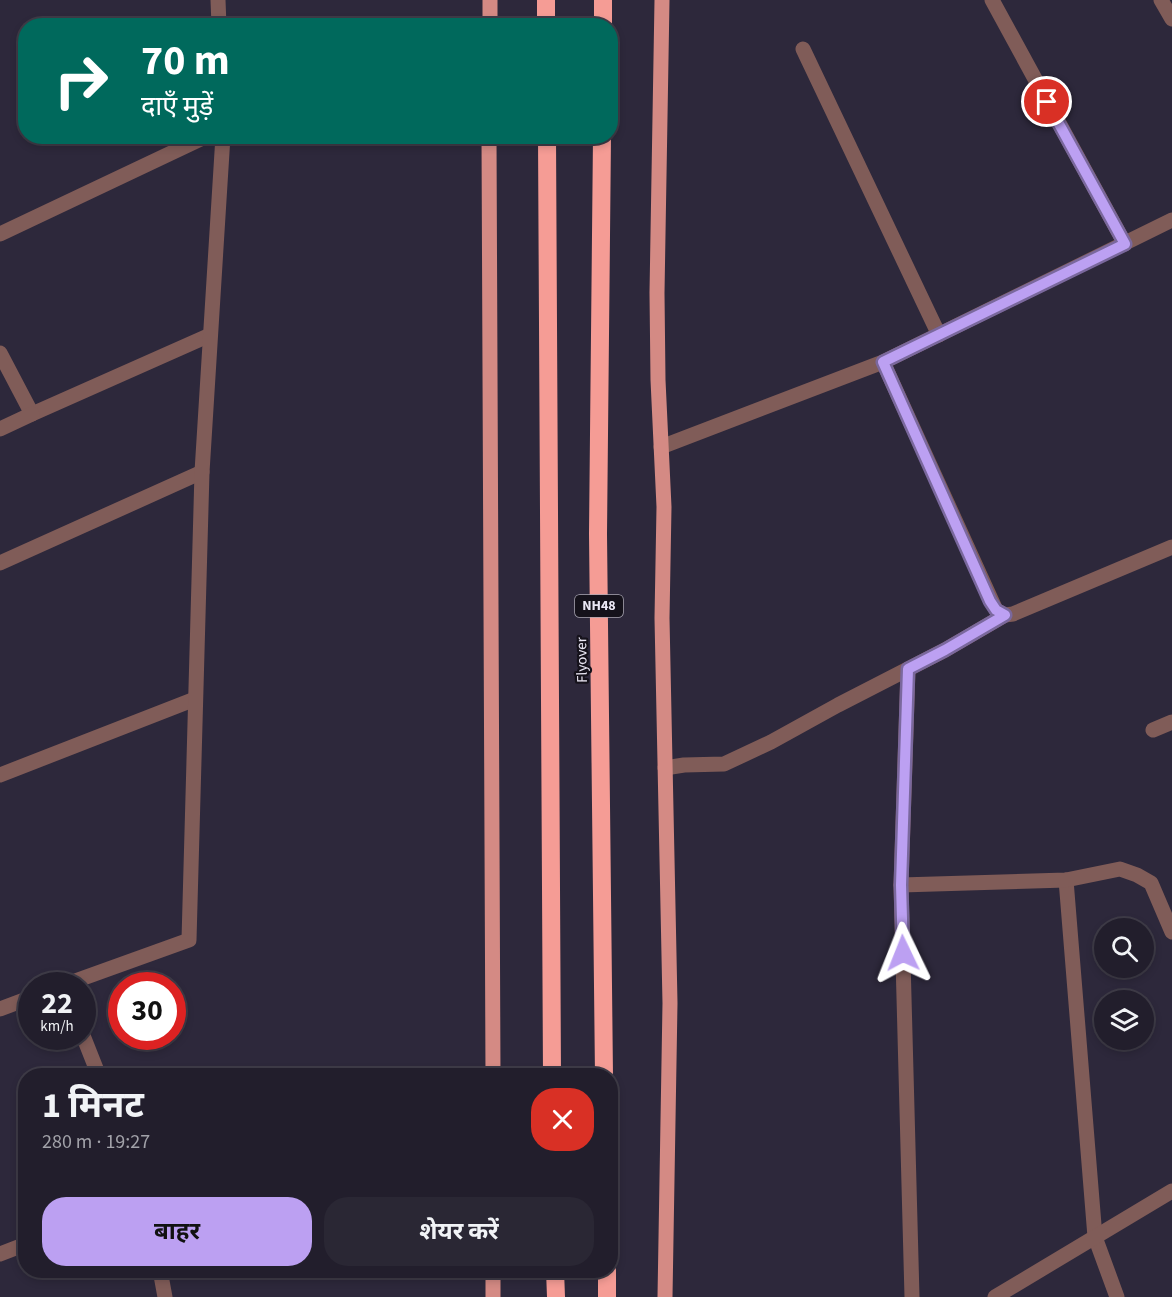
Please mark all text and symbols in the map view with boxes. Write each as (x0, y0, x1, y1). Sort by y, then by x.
text: 70 m (141, 31, 230, 91)
icon: right (42, 42, 120, 120)
pin (1021, 76, 1072, 127)
icon: arrive (1030, 85, 1063, 118)
text: दाएँ मुड़ें (141, 87, 213, 126)
road number: NH48 (575, 595, 623, 617)
street label: Flyover (571, 636, 593, 683)
map controls (1094, 918, 1154, 1050)
button: search (1094, 918, 1154, 978)
position arrow (871, 921, 935, 985)
speed limit sign: 30 (108, 972, 186, 1050)
text: 22 (41, 982, 73, 1025)
button: layers (1094, 990, 1154, 1050)
text: km/h (40, 1016, 74, 1037)
text: 1 मिनट (42, 1080, 144, 1131)
button: close (531, 1088, 594, 1151)
text: 280 m · 19:27 (42, 1128, 150, 1156)
button: बाहर (42, 1197, 312, 1266)
button: शेयर करें (324, 1197, 594, 1266)

